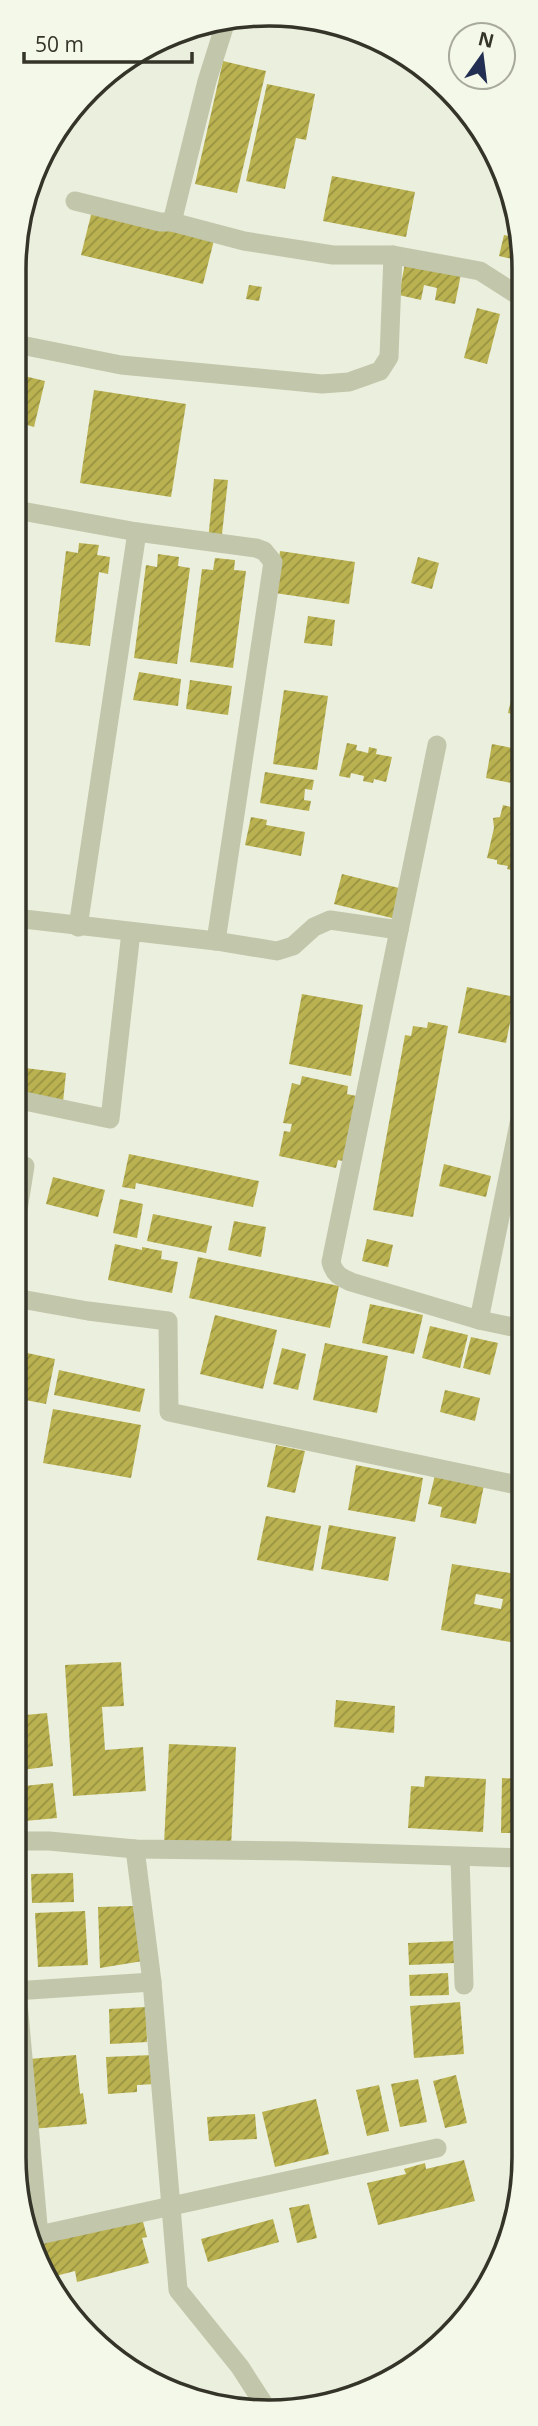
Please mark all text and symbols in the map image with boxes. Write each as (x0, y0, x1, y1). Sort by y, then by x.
scale bar (24, 21, 192, 65)
north arrow (447, 21, 517, 91)
text: N (475, 25, 497, 54)
text: 50 m (35, 30, 84, 58)

